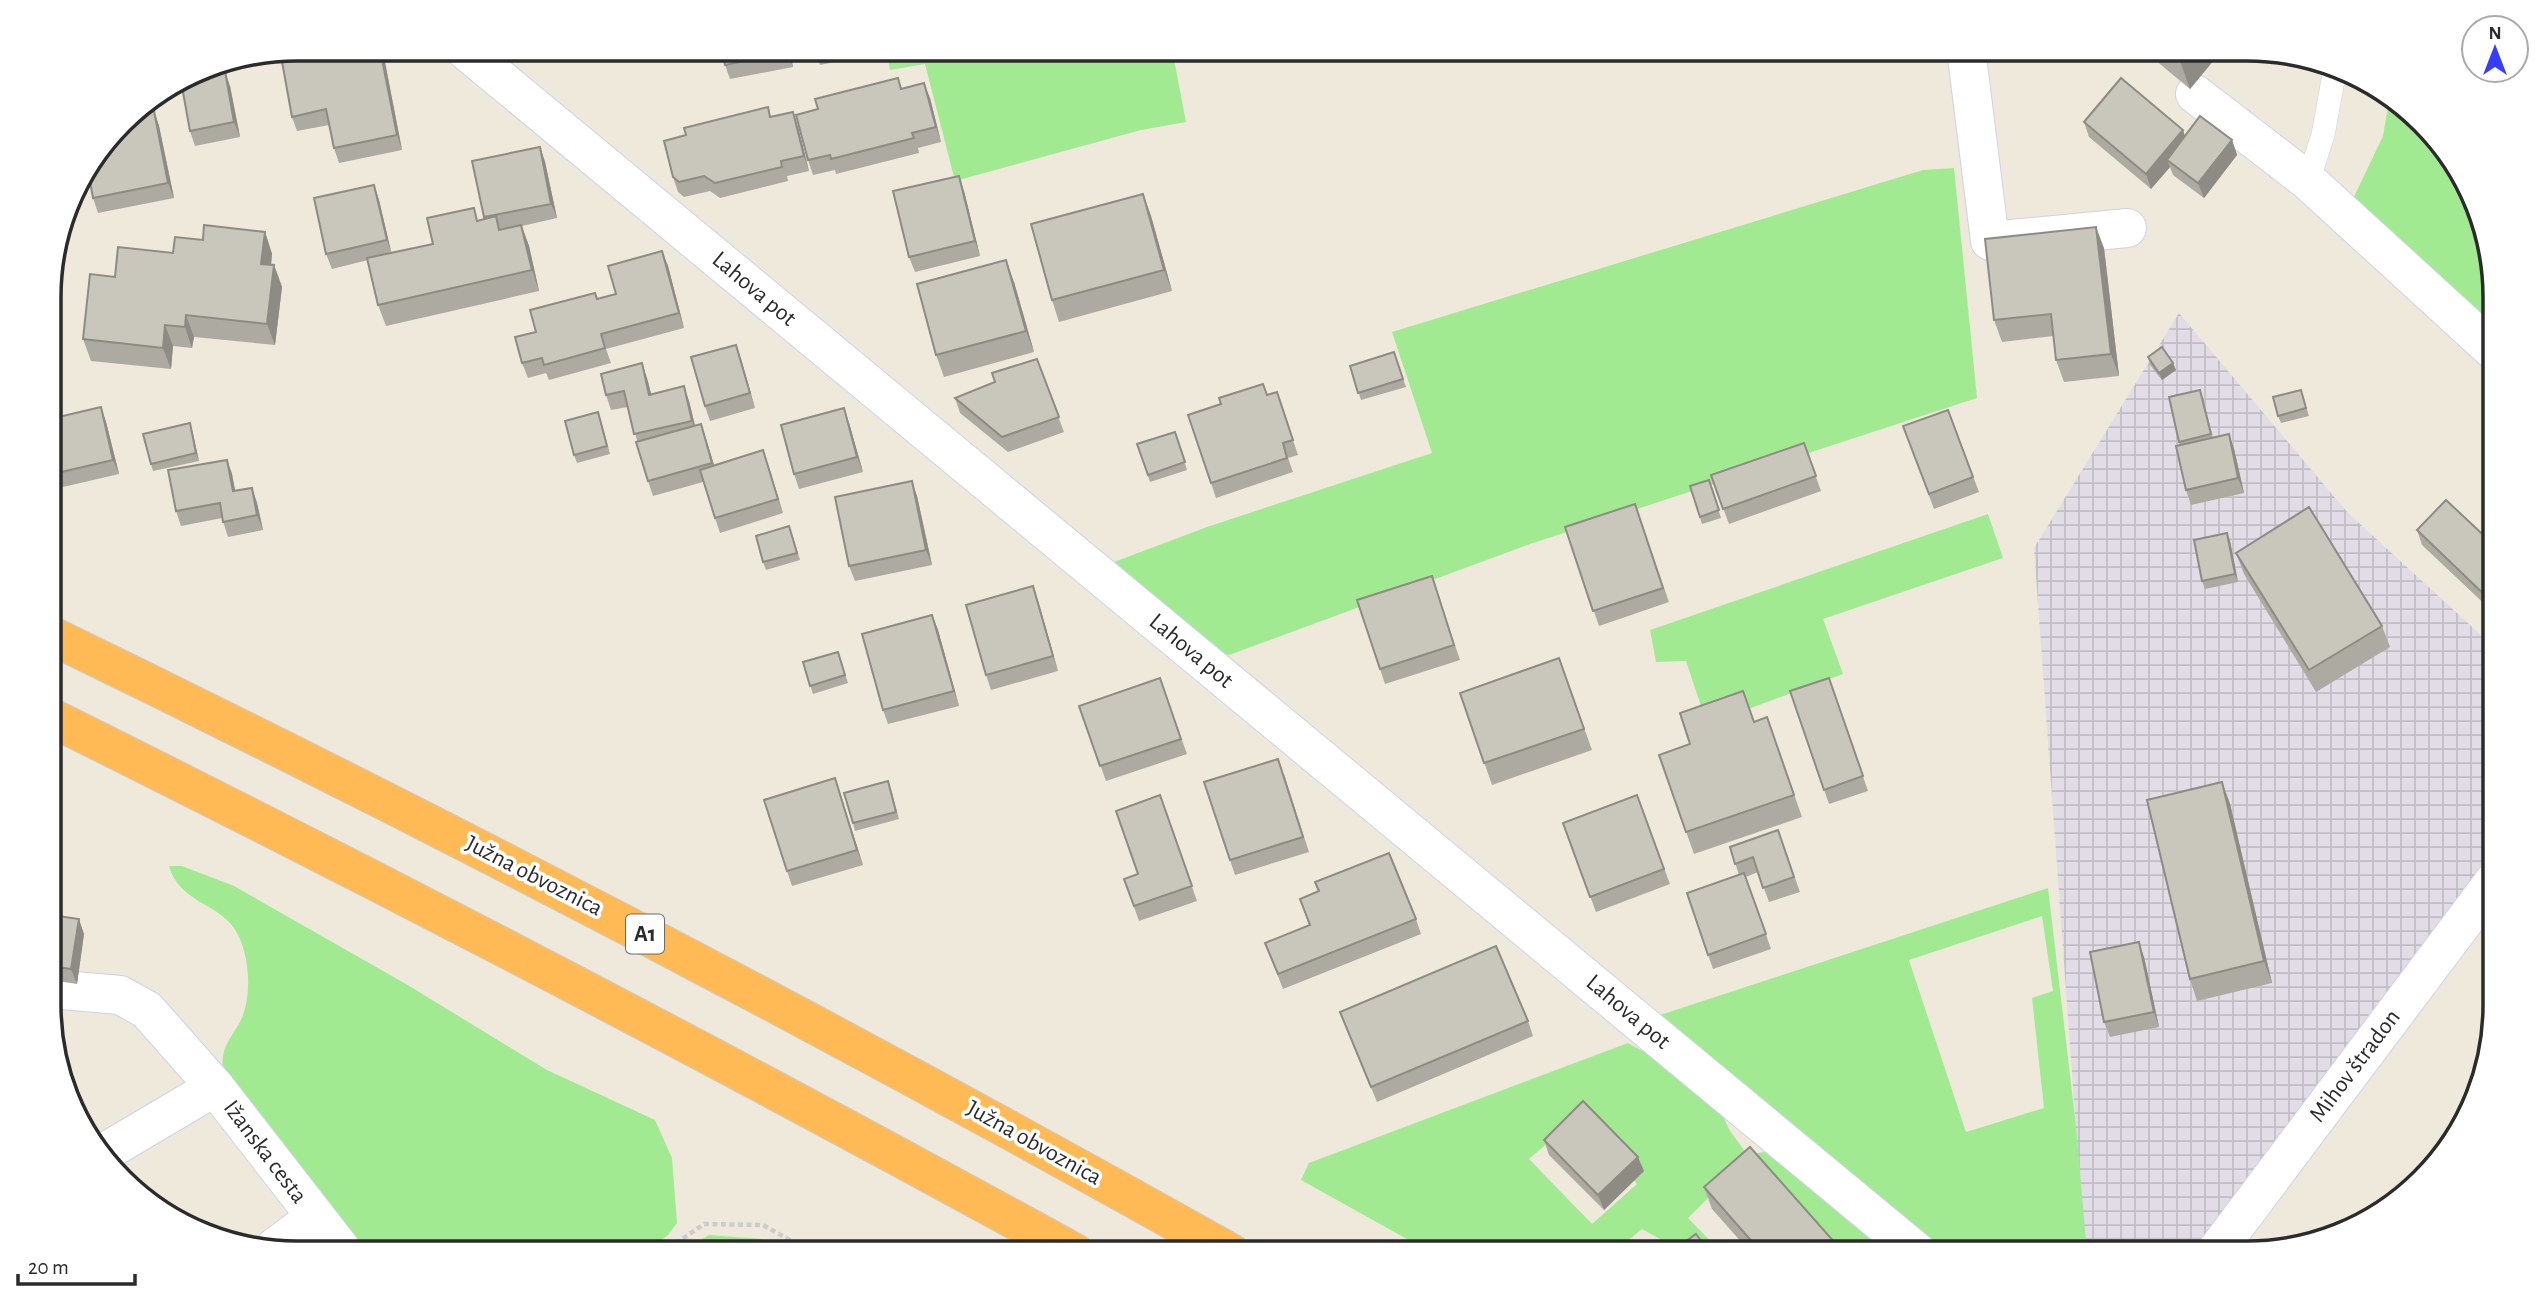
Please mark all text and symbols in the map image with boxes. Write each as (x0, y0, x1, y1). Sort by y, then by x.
north arrow (2460, 14, 2530, 84)
text: N (2488, 24, 2502, 43)
street label: Lahova pot (707, 247, 801, 331)
street label: Lahova pot (1144, 609, 1238, 693)
street label: Južna obvoznica (462, 831, 606, 921)
road number: A1 (626, 914, 664, 953)
street label: Lahova pot (1581, 970, 1675, 1054)
street label: Mihov štradon (2305, 1005, 2405, 1127)
street label: Ižanska cesta (219, 1096, 311, 1208)
street label: Južna obvoznica (963, 1096, 1105, 1190)
scale bar (18, 1242, 135, 1286)
text: 20 m (28, 1257, 69, 1278)

